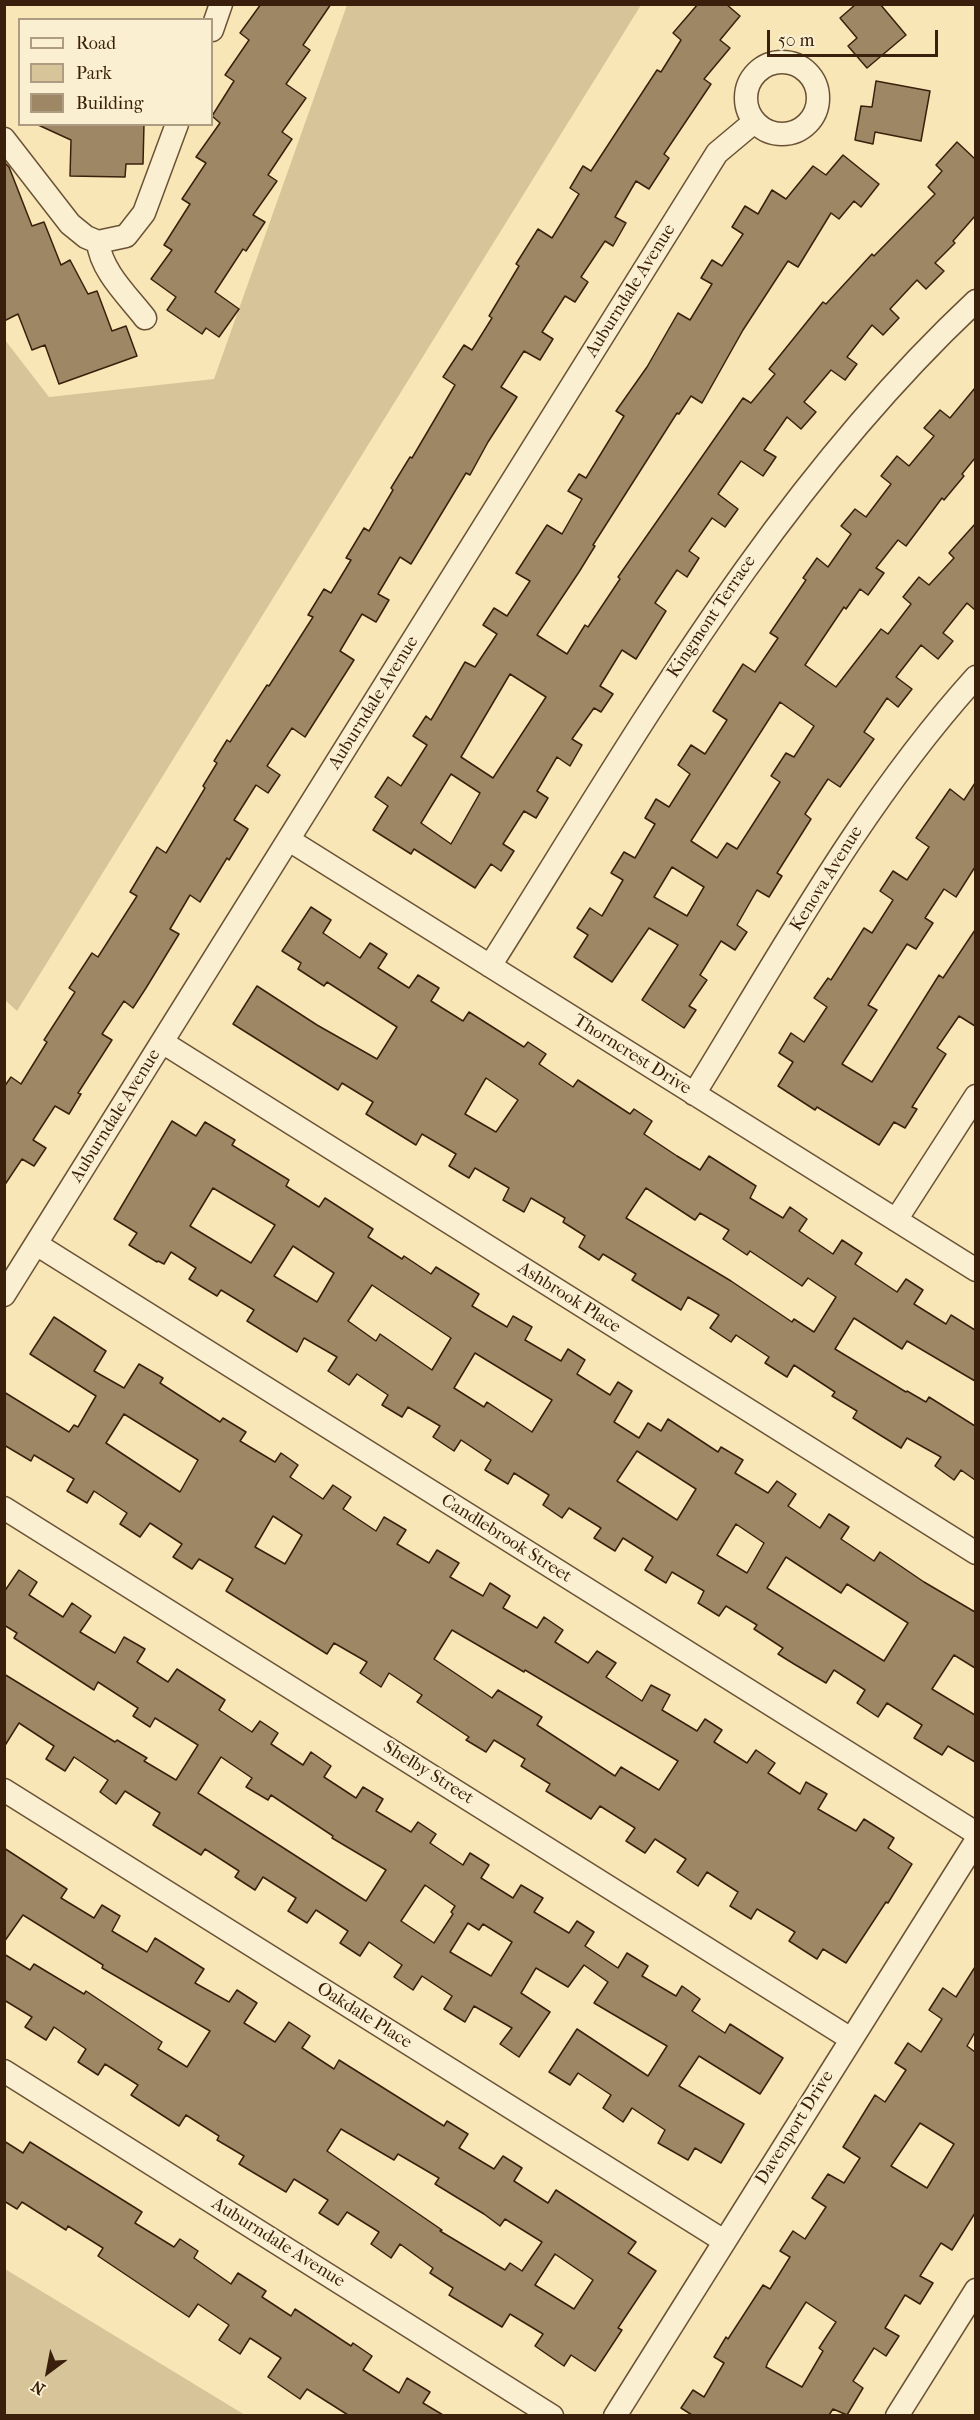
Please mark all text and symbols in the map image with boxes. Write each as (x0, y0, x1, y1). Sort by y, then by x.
legend (18, 18, 213, 126)
scale bar (770, 18, 941, 56)
text: 50 m (778, 30, 814, 51)
text: Road (76, 33, 116, 54)
text: Park (76, 63, 112, 84)
text: Building (76, 93, 143, 114)
street label: Auburndale Avenue (581, 220, 681, 362)
street label: Kingmont Terrace (663, 552, 761, 682)
street label: Auburndale Avenue (324, 632, 424, 774)
street label: Kenova Avenue (786, 822, 868, 936)
street label: Thorncrest Drive (569, 1010, 695, 1100)
street label: Auburndale Avenue (66, 1045, 166, 1187)
street label: Ashbrook Place (514, 1258, 624, 1338)
street label: Candlebrook Street (437, 1490, 575, 1588)
street label: Shelby Street (379, 1737, 477, 1809)
street label: Oakdale Place (312, 1978, 416, 2054)
street label: Davenport Drive (751, 2067, 839, 2189)
street label: Auburndale Avenue (207, 2193, 349, 2293)
north arrow (18, 2342, 78, 2402)
text: N (28, 2376, 48, 2399)

